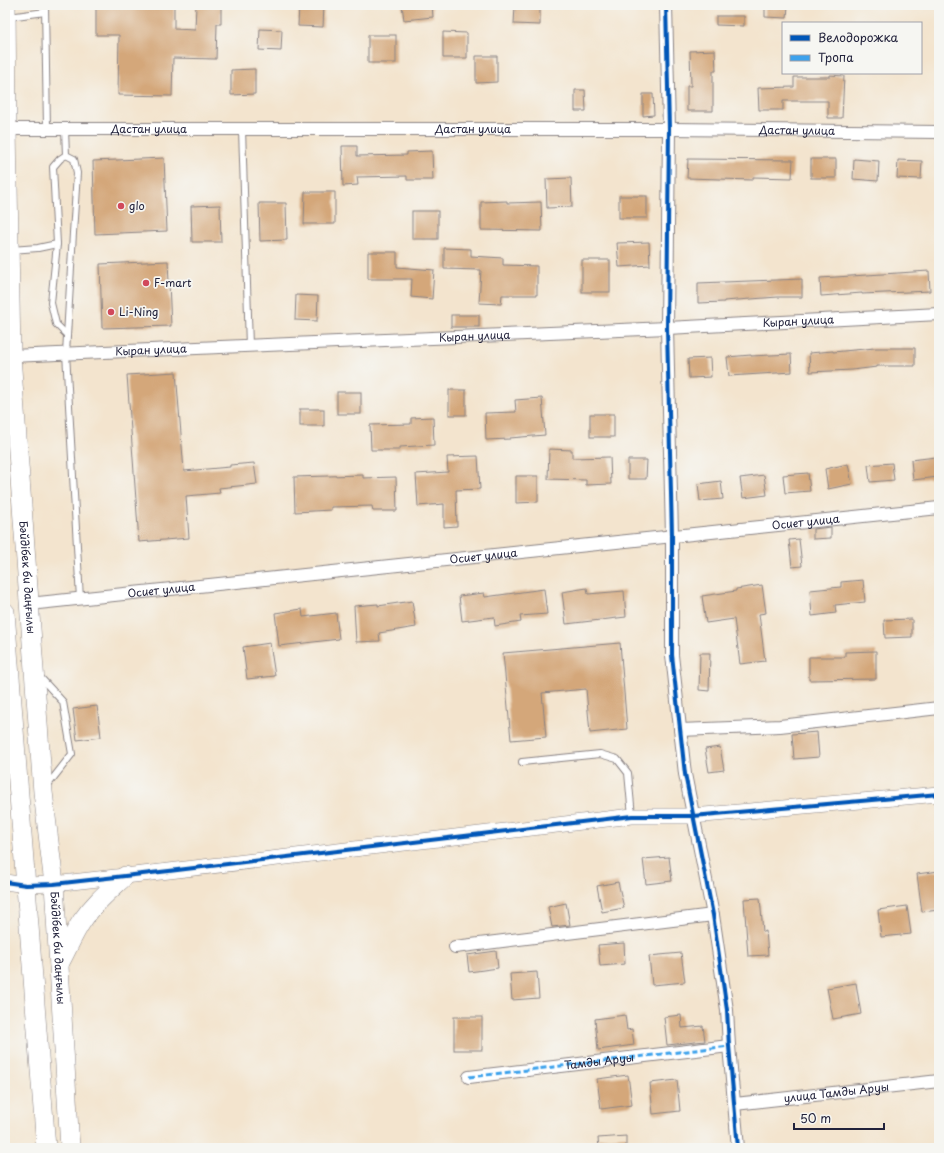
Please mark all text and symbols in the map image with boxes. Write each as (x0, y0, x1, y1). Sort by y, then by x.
legend (782, 22, 922, 74)
text: Велодорожка (818, 28, 898, 46)
text: Тропа (818, 48, 854, 66)
street label: Дастан улица (110, 120, 187, 137)
street label: Дастан улица (434, 120, 511, 137)
street label: Дастан улица (758, 121, 835, 139)
place label: glo (129, 197, 145, 214)
marker: glo (116, 201, 126, 211)
place label: F-mart (154, 274, 192, 291)
marker: F-mart (141, 278, 151, 288)
place label: Li-Ning (119, 303, 158, 320)
marker: Li-Ning (106, 307, 116, 317)
street label: Кыран улица (762, 310, 834, 331)
street label: Кыран улица (438, 326, 511, 346)
street label: Кыран улица (115, 340, 187, 360)
street label: Осиет улица (771, 510, 840, 534)
street label: Бәйдібек би даңғылы (15, 520, 40, 634)
street label: Осиет улица (449, 544, 518, 568)
street label: Осиет улица (127, 578, 196, 602)
street label: Бәйдібек би даңғылы (46, 891, 70, 1005)
street label: Тамды Аруы (563, 1048, 635, 1074)
street label: улица Тамды Аруы (783, 1078, 890, 1106)
scale bar (794, 1105, 884, 1131)
text: 50 m (800, 1109, 831, 1127)

